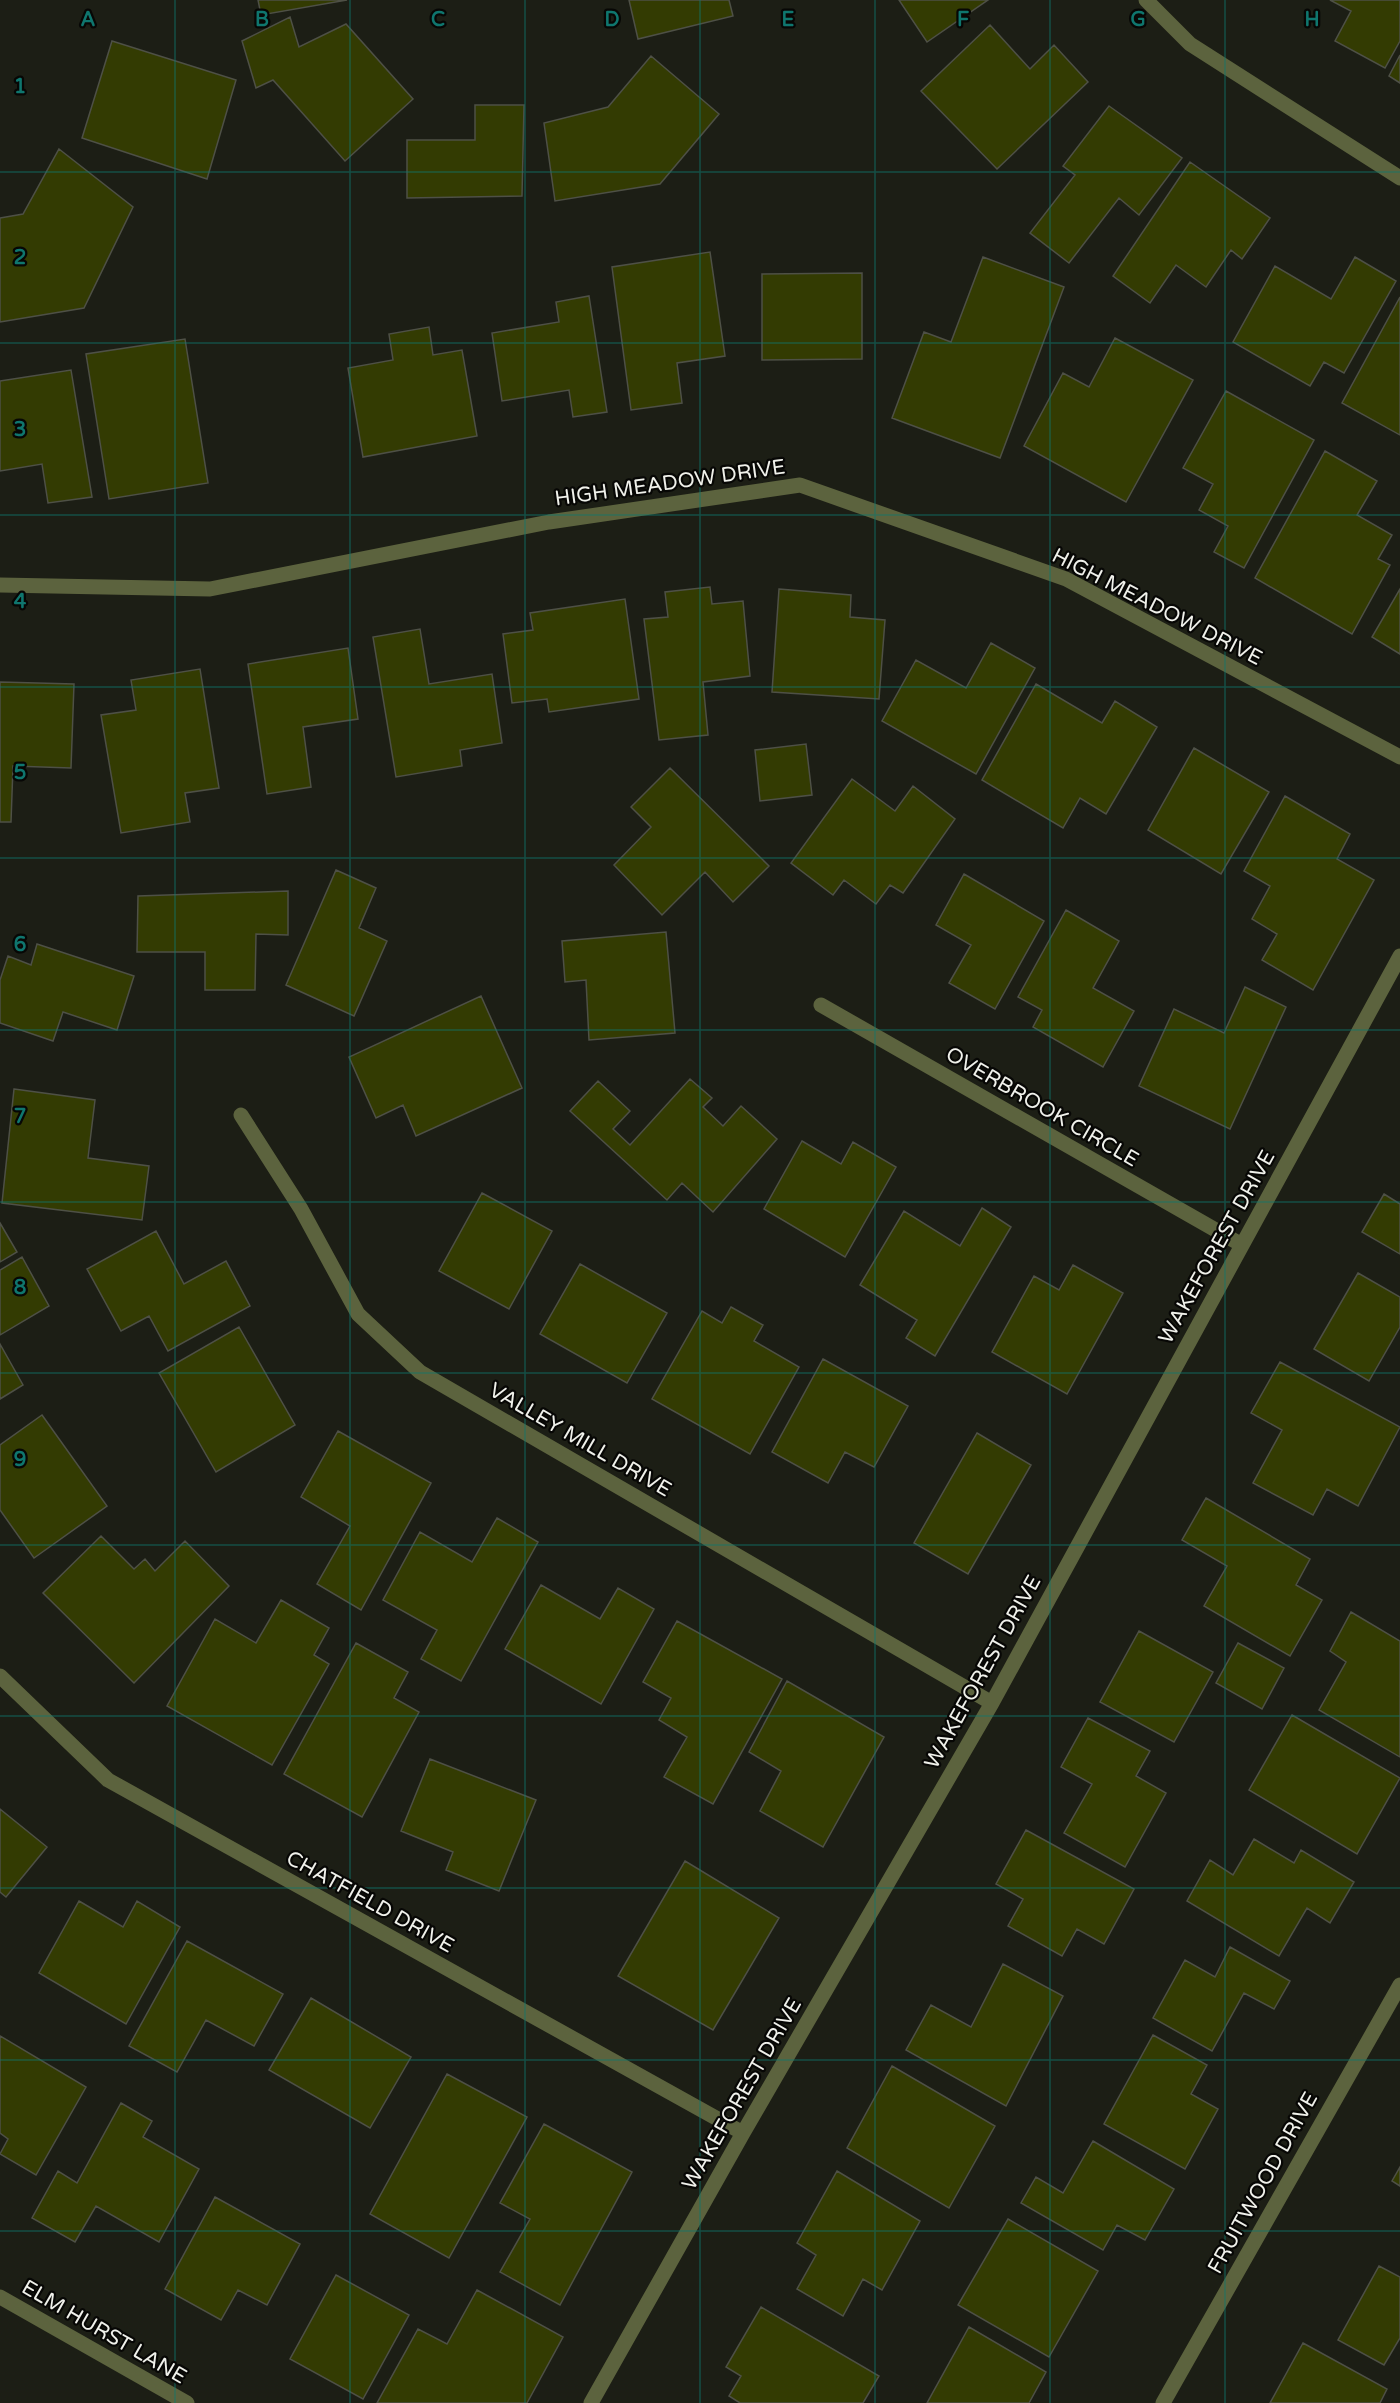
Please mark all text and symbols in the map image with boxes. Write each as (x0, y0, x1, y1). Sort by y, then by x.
text: A (81, 8, 96, 32)
text: B (255, 8, 269, 32)
text: C (431, 8, 445, 32)
text: D (604, 8, 620, 32)
text: E (782, 8, 795, 32)
text: F (957, 8, 969, 32)
text: G (1130, 8, 1146, 32)
text: H (1304, 8, 1320, 32)
text: 1 (14, 75, 26, 99)
text: 2 (14, 246, 26, 270)
text: 3 (14, 418, 26, 442)
street label: HIGH MEADOW DRIVE (553, 454, 787, 512)
street label: HIGH MEADOW DRIVE (1048, 543, 1266, 671)
text: 4 (14, 590, 27, 614)
text: 5 (14, 761, 26, 785)
text: 6 (14, 933, 26, 957)
street label: OVERBROOK CIRCLE (941, 1042, 1143, 1172)
text: 7 (14, 1105, 26, 1129)
street label: WAKEFOREST DRIVE (1153, 1146, 1281, 1348)
text: 8 (14, 1276, 26, 1300)
street label: VALLEY MILL DRIVE (484, 1378, 676, 1502)
text: 9 (14, 1448, 26, 1472)
street label: WAKEFOREST DRIVE (919, 1571, 1047, 1773)
street label: CHATFIELD DRIVE (282, 1846, 458, 1958)
street label: WAKEFOREST DRIVE (677, 1994, 807, 2194)
street label: FRUITWOOD DRIVE (1203, 2088, 1323, 2278)
street label: ELM HURST LANE (17, 2275, 191, 2389)

